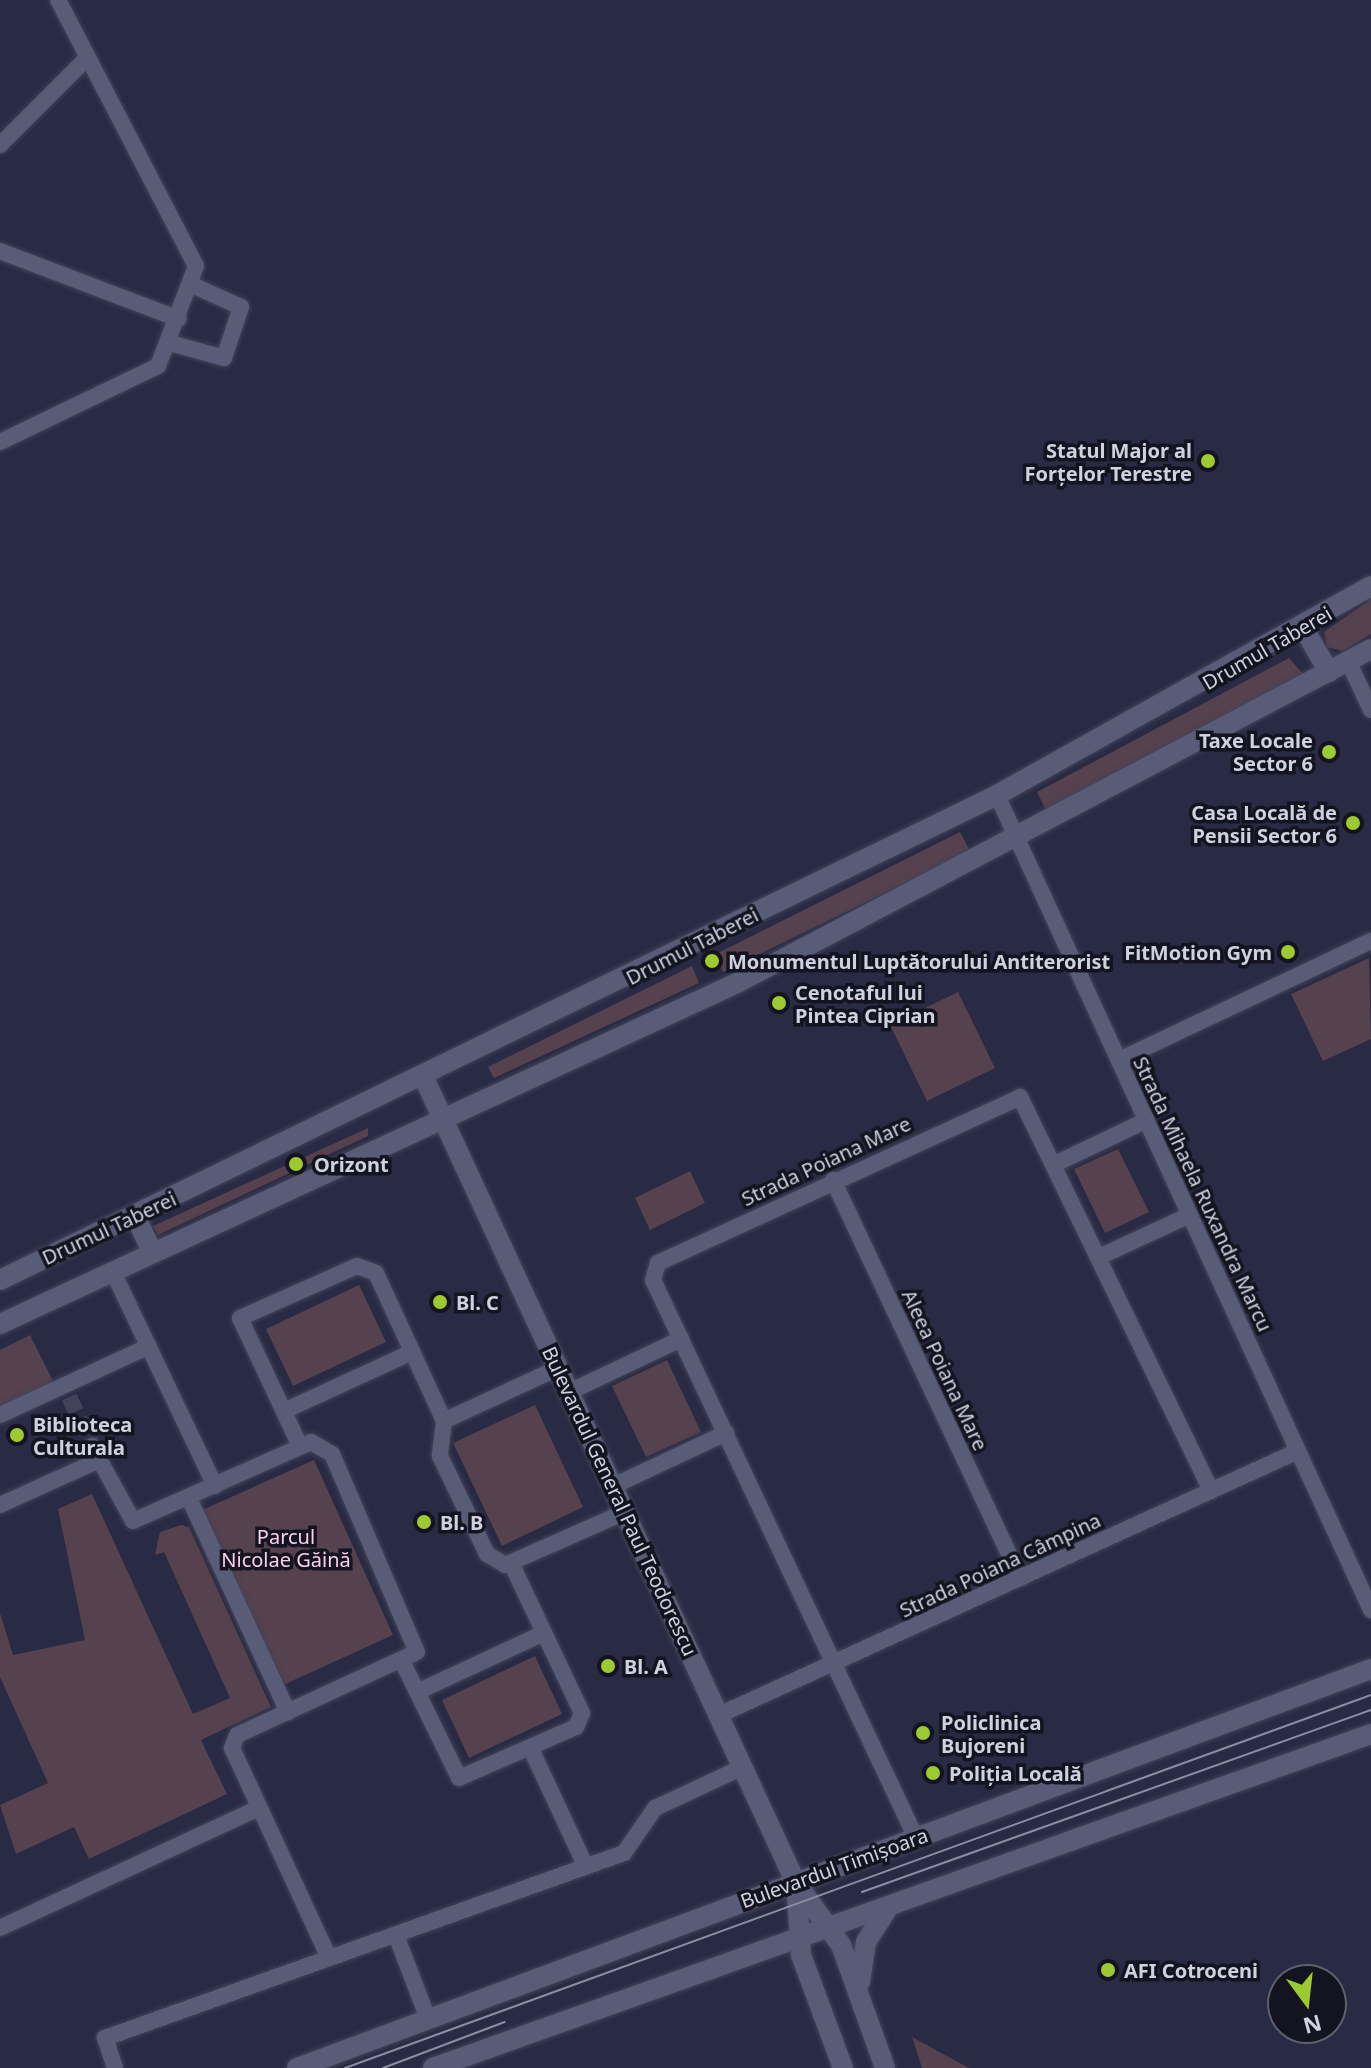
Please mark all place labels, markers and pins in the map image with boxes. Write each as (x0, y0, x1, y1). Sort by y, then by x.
place label: Statul Major al Forțelor Terestre (1025, 438, 1192, 485)
marker: Statul Major al Forțelor Terestre (1199, 452, 1217, 470)
place label: Taxe Locale Sector 6 (1199, 728, 1313, 775)
marker: Taxe Locale Sector 6 (1320, 743, 1338, 761)
place label: Casa Locală de Pensii Sector 6 (1191, 800, 1337, 847)
marker: Casa Locală de Pensii Sector 6 (1344, 814, 1362, 832)
place label: FitMotion Gym (1124, 940, 1272, 964)
marker: FitMotion Gym (1279, 943, 1297, 961)
place label: Monumentul Luptătorului Antiterorist (728, 949, 1110, 973)
marker: Monumentul Luptătorului Antiterorist (703, 952, 721, 970)
place label: Cenotaful lui Pintea Ciprian (795, 980, 936, 1027)
marker: Cenotaful lui Pintea Ciprian (770, 994, 788, 1012)
place label: Orizont (314, 1152, 389, 1176)
marker: Orizont (285, 1153, 307, 1175)
place label: Bl. C (456, 1290, 499, 1314)
marker: Bl. C (431, 1293, 449, 1311)
place label: Biblioteca Culturala (33, 1412, 132, 1459)
marker: Biblioteca Culturala (8, 1426, 26, 1444)
place label: Bl. B (440, 1510, 483, 1534)
marker: Bl. B (415, 1513, 433, 1531)
place label: Bl. A (624, 1654, 668, 1678)
marker: Bl. A (599, 1657, 617, 1675)
place label: Policlinica Bujoreni (941, 1710, 1041, 1757)
marker: Policlinica Bujoreni (912, 1722, 934, 1744)
place label: Poliția Locală (949, 1761, 1082, 1785)
marker: Poliția Locală (924, 1764, 942, 1782)
place label: AFI Cotroceni (1124, 1958, 1258, 1982)
marker: AFI Cotroceni (1099, 1961, 1117, 1979)

